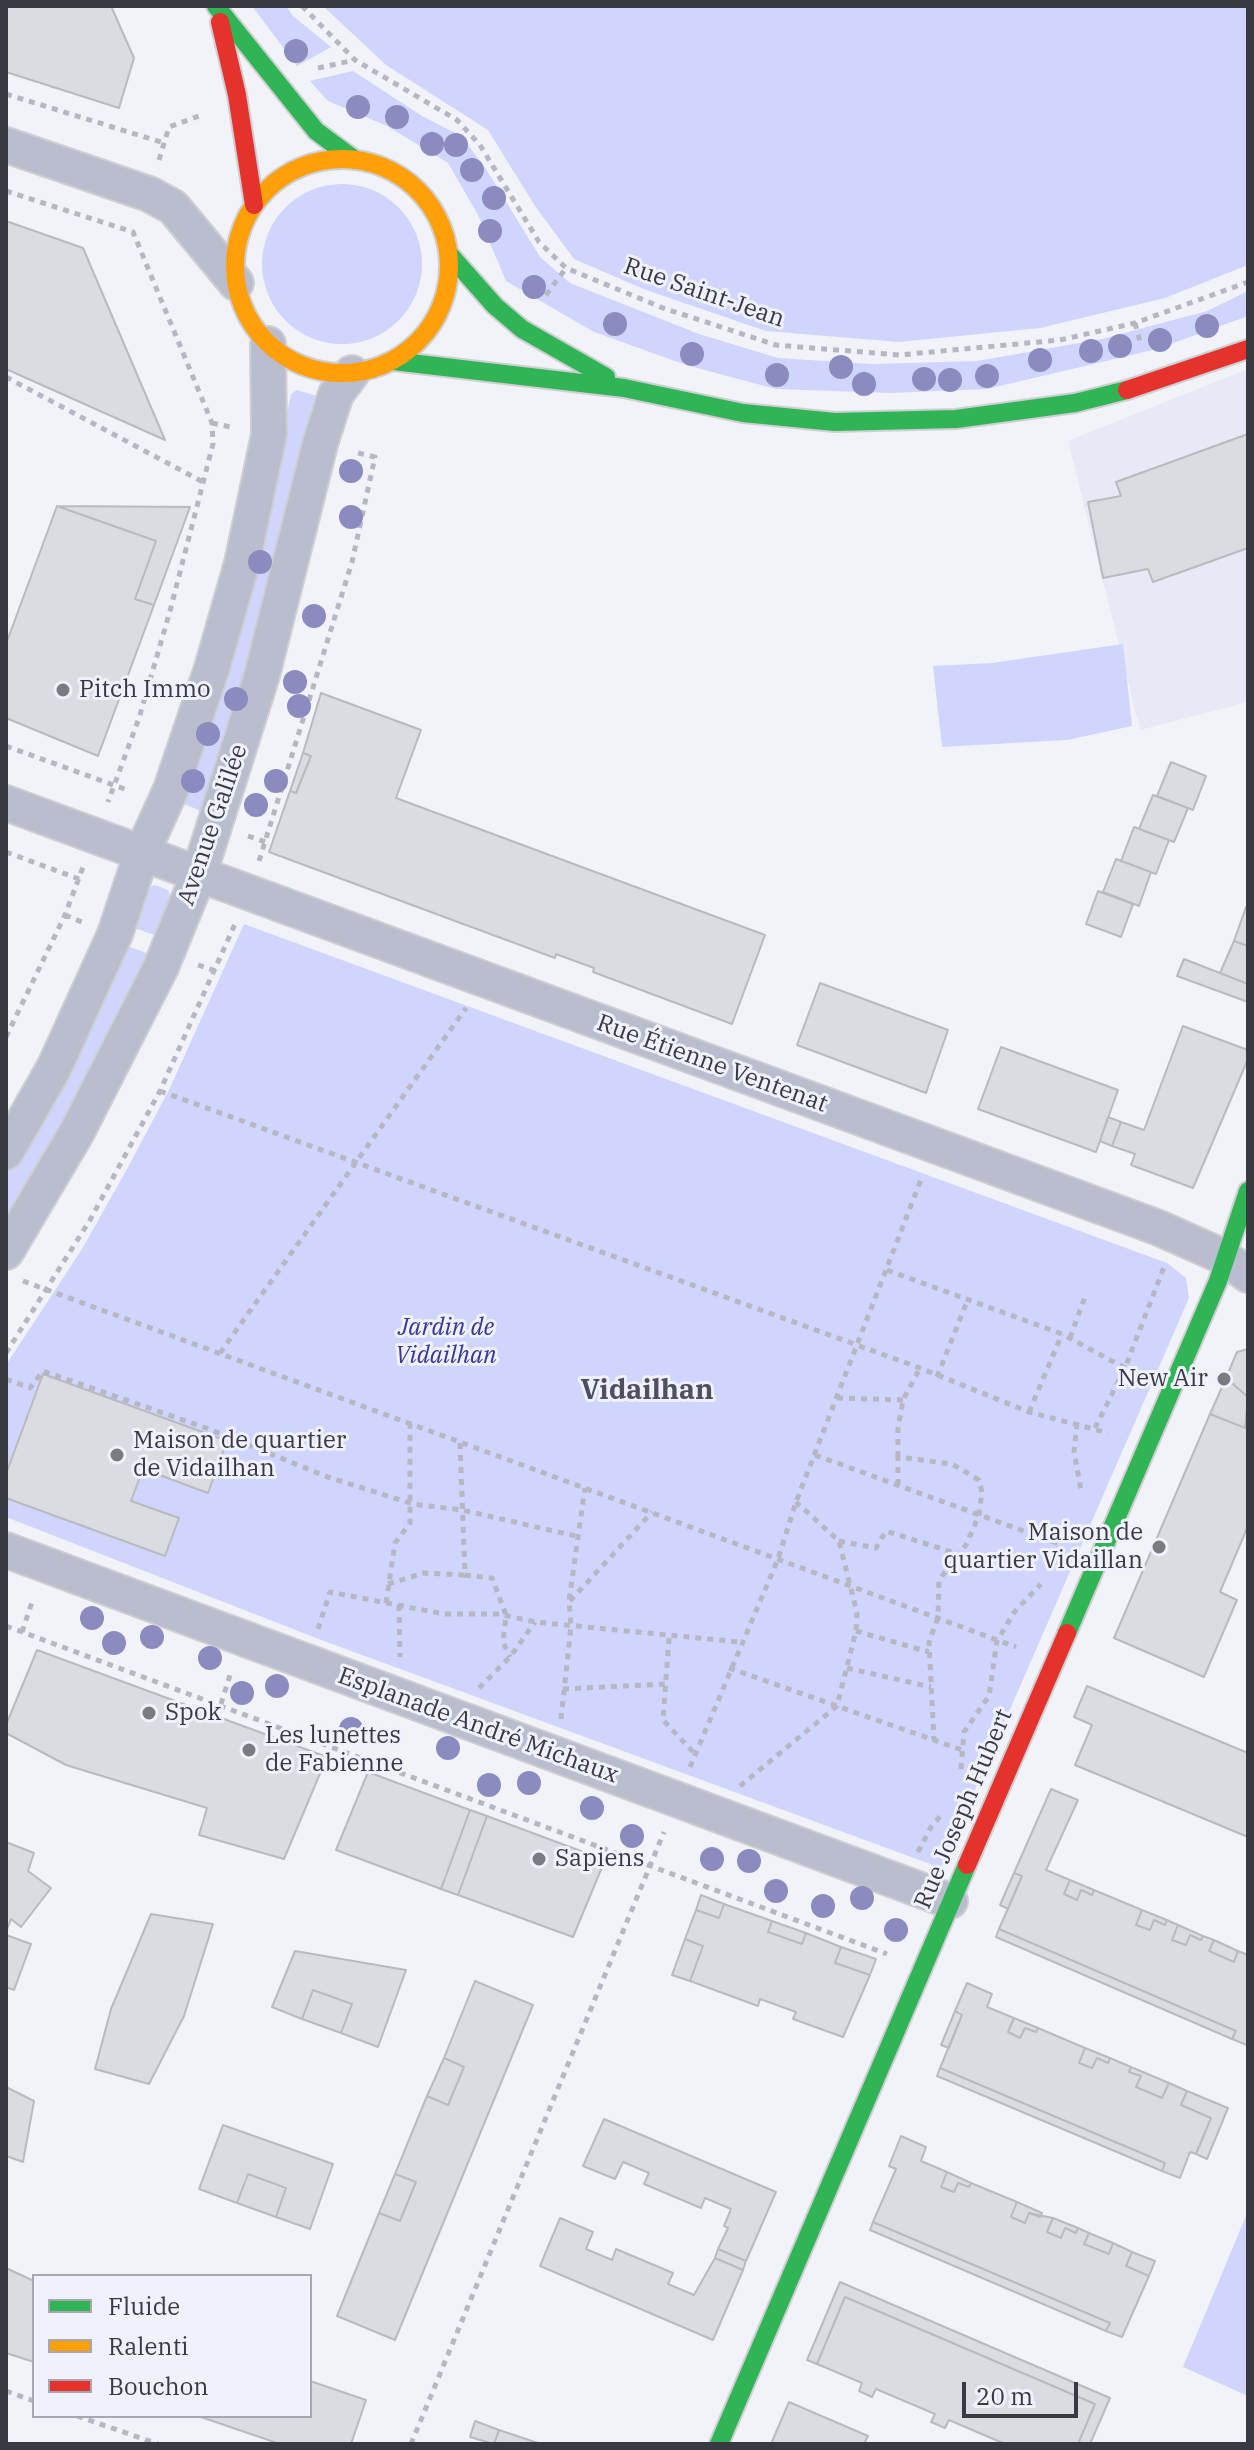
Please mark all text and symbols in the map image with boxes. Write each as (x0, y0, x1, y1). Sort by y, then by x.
street label: Rue Saint-Jean (620, 252, 788, 334)
place label: Pitch Immo (79, 676, 211, 704)
marker: Pitch Immo (54, 681, 72, 699)
street label: Avenue Galilée (172, 741, 254, 909)
street label: Rue Étienne Ventenat (593, 1009, 831, 1119)
park label: Jardin de Vidailhan (395, 1314, 497, 1370)
place label: New Air (1118, 1365, 1208, 1393)
marker: New Air (1215, 1370, 1233, 1388)
district label: Vidailhan (580, 1374, 714, 1408)
place label: Maison de quartier de Vidailhan (133, 1427, 346, 1483)
marker: Maison de quartier de Vidailhan (108, 1446, 126, 1464)
place label: Maison de quartier Vidaillan (944, 1519, 1143, 1575)
marker: Maison de quartier Vidaillan (1150, 1538, 1168, 1556)
street label: Esplanade André Michaux (334, 1662, 622, 1790)
place label: Spok (165, 1699, 221, 1727)
marker: Spok (140, 1704, 158, 1722)
street label: Rue Joseph Hubert (909, 1705, 1019, 1913)
place label: Les lunettes de Fabienne (265, 1722, 403, 1778)
marker: Les lunettes de Fabienne (240, 1741, 258, 1759)
place label: Sapiens (555, 1845, 644, 1873)
marker: Sapiens (530, 1850, 548, 1868)
legend (32, 2274, 312, 2418)
text: Fluide (108, 2290, 180, 2322)
text: Ralenti (108, 2330, 189, 2362)
scale bar (966, 2366, 1082, 2416)
text: Bouchon (108, 2370, 209, 2402)
text: 20 m (976, 2380, 1033, 2412)

